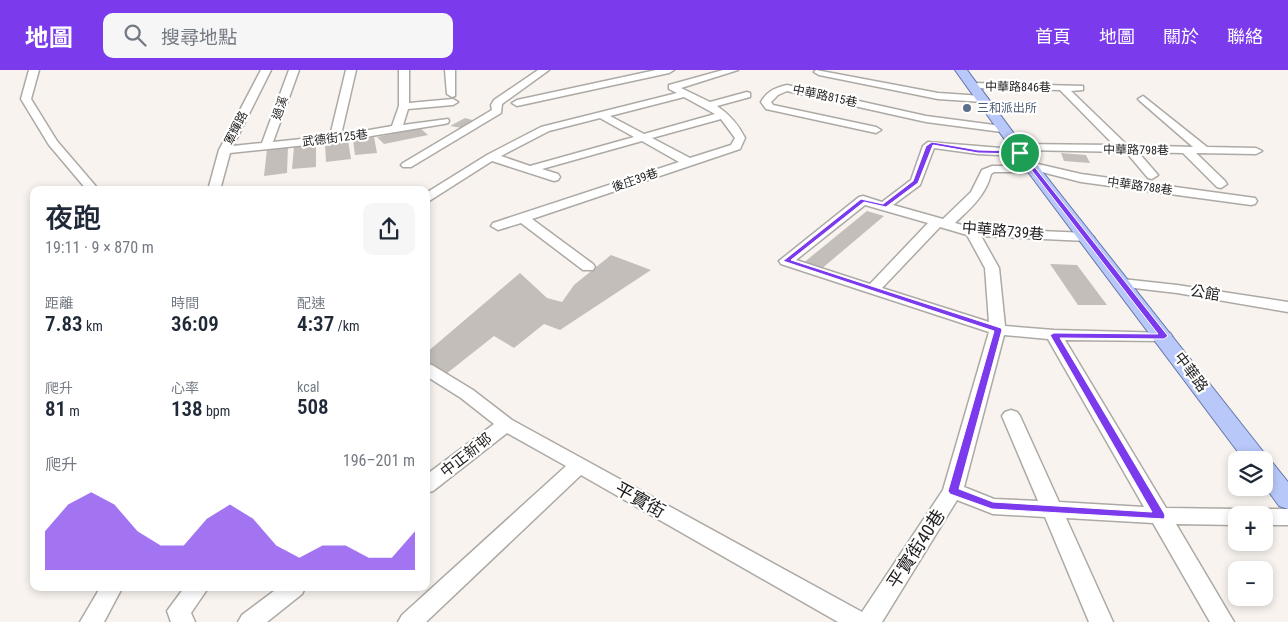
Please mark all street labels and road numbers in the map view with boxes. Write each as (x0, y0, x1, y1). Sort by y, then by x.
street label: 中華路846巷 (985, 79, 1051, 95)
street label: 中華路815巷 (791, 82, 859, 110)
street label: 過溪 (269, 94, 291, 122)
street label: 軍輝路 (222, 109, 250, 147)
street label: 武德街125巷 (302, 127, 368, 149)
street label: 中華路798巷 (1103, 142, 1169, 158)
street label: 後庄39巷 (610, 166, 660, 194)
street label: 中華路788巷 (1106, 174, 1174, 198)
street label: 中華路739巷 (961, 218, 1045, 244)
street label: 公館 (1189, 282, 1221, 304)
street label: 中華路 (1170, 349, 1212, 395)
street label: 中正新邨 (437, 429, 495, 481)
street label: 平實街 (612, 477, 669, 522)
street label: 平實街40巷 (882, 505, 949, 592)

